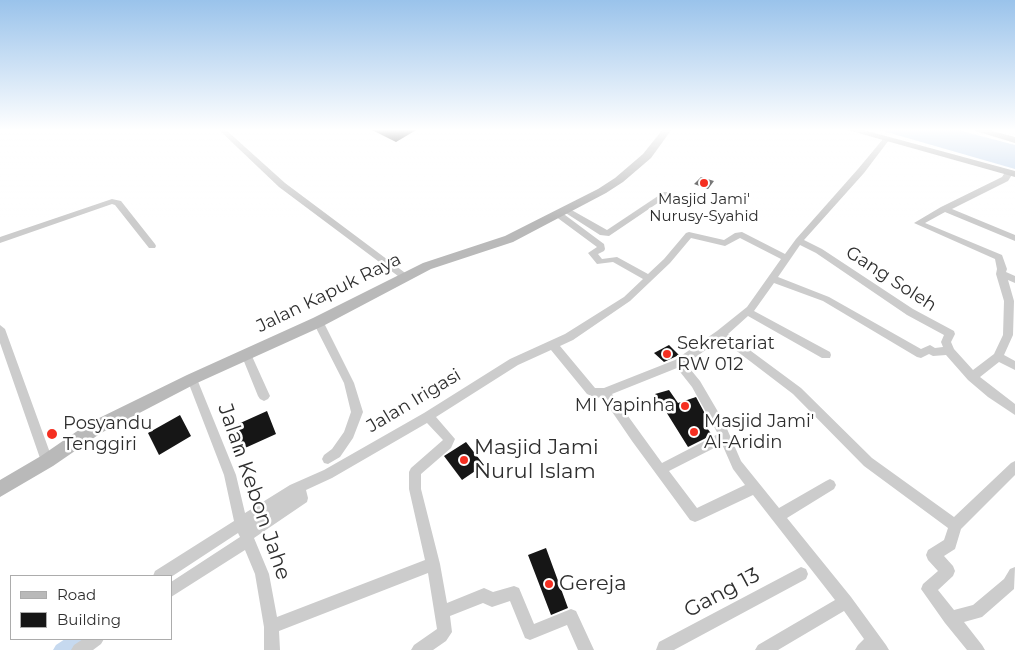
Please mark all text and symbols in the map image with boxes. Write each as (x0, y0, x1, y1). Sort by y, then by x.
marker: Masjid Jami' Nurusy-Syahid (698, 177, 710, 189)
place label: Masjid Jami' Nurusy-Syahid (649, 191, 759, 226)
street label: Gang Soleh (842, 242, 940, 316)
street label: Jalan Kapuk Raya (253, 249, 405, 337)
place label: Sekretariat RW 012 (677, 333, 775, 376)
marker: Sekretariat RW 012 (661, 348, 673, 360)
street label: Jalan Irigasi (363, 364, 465, 438)
place label: MI Yapinha (575, 395, 675, 417)
marker: MI Yapinha (679, 400, 691, 412)
street label: Jalan Kebon Jahe (212, 401, 296, 583)
place label: Masjid Jami' Al-Aridin (704, 411, 815, 454)
place label: Posyandu Tenggiri (63, 413, 152, 456)
marker: Masjid Jami' Al-Aridin (688, 426, 700, 438)
marker: Posyandu Tenggiri (45, 427, 59, 441)
place label: Masjid Jami Nurul Islam (474, 435, 599, 485)
marker: Masjid Jami Nurul Islam (458, 454, 470, 466)
street label: Gang 13 (680, 563, 764, 623)
place label: Gereja (559, 571, 627, 597)
legend (10, 575, 172, 640)
marker: Gereja (543, 578, 555, 590)
text: Road (57, 585, 96, 604)
text: Building (57, 610, 121, 629)

